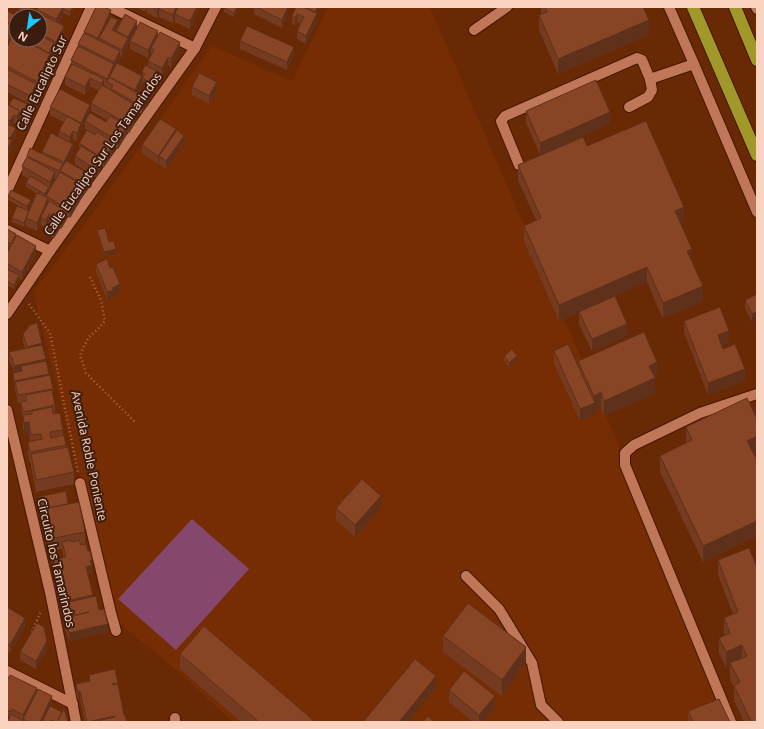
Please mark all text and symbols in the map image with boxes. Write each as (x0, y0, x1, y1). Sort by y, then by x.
north arrow (8, 8, 48, 48)
text: N (15, 28, 30, 46)
street label: Calle Eucalipto Sur (12, 32, 71, 133)
street label: Calle Eucalipto Sur Los Tamarindos (40, 69, 166, 239)
street label: Avenida Roble Poniente (67, 389, 112, 523)
street label: Circuito los Tamarindos (33, 497, 80, 629)

